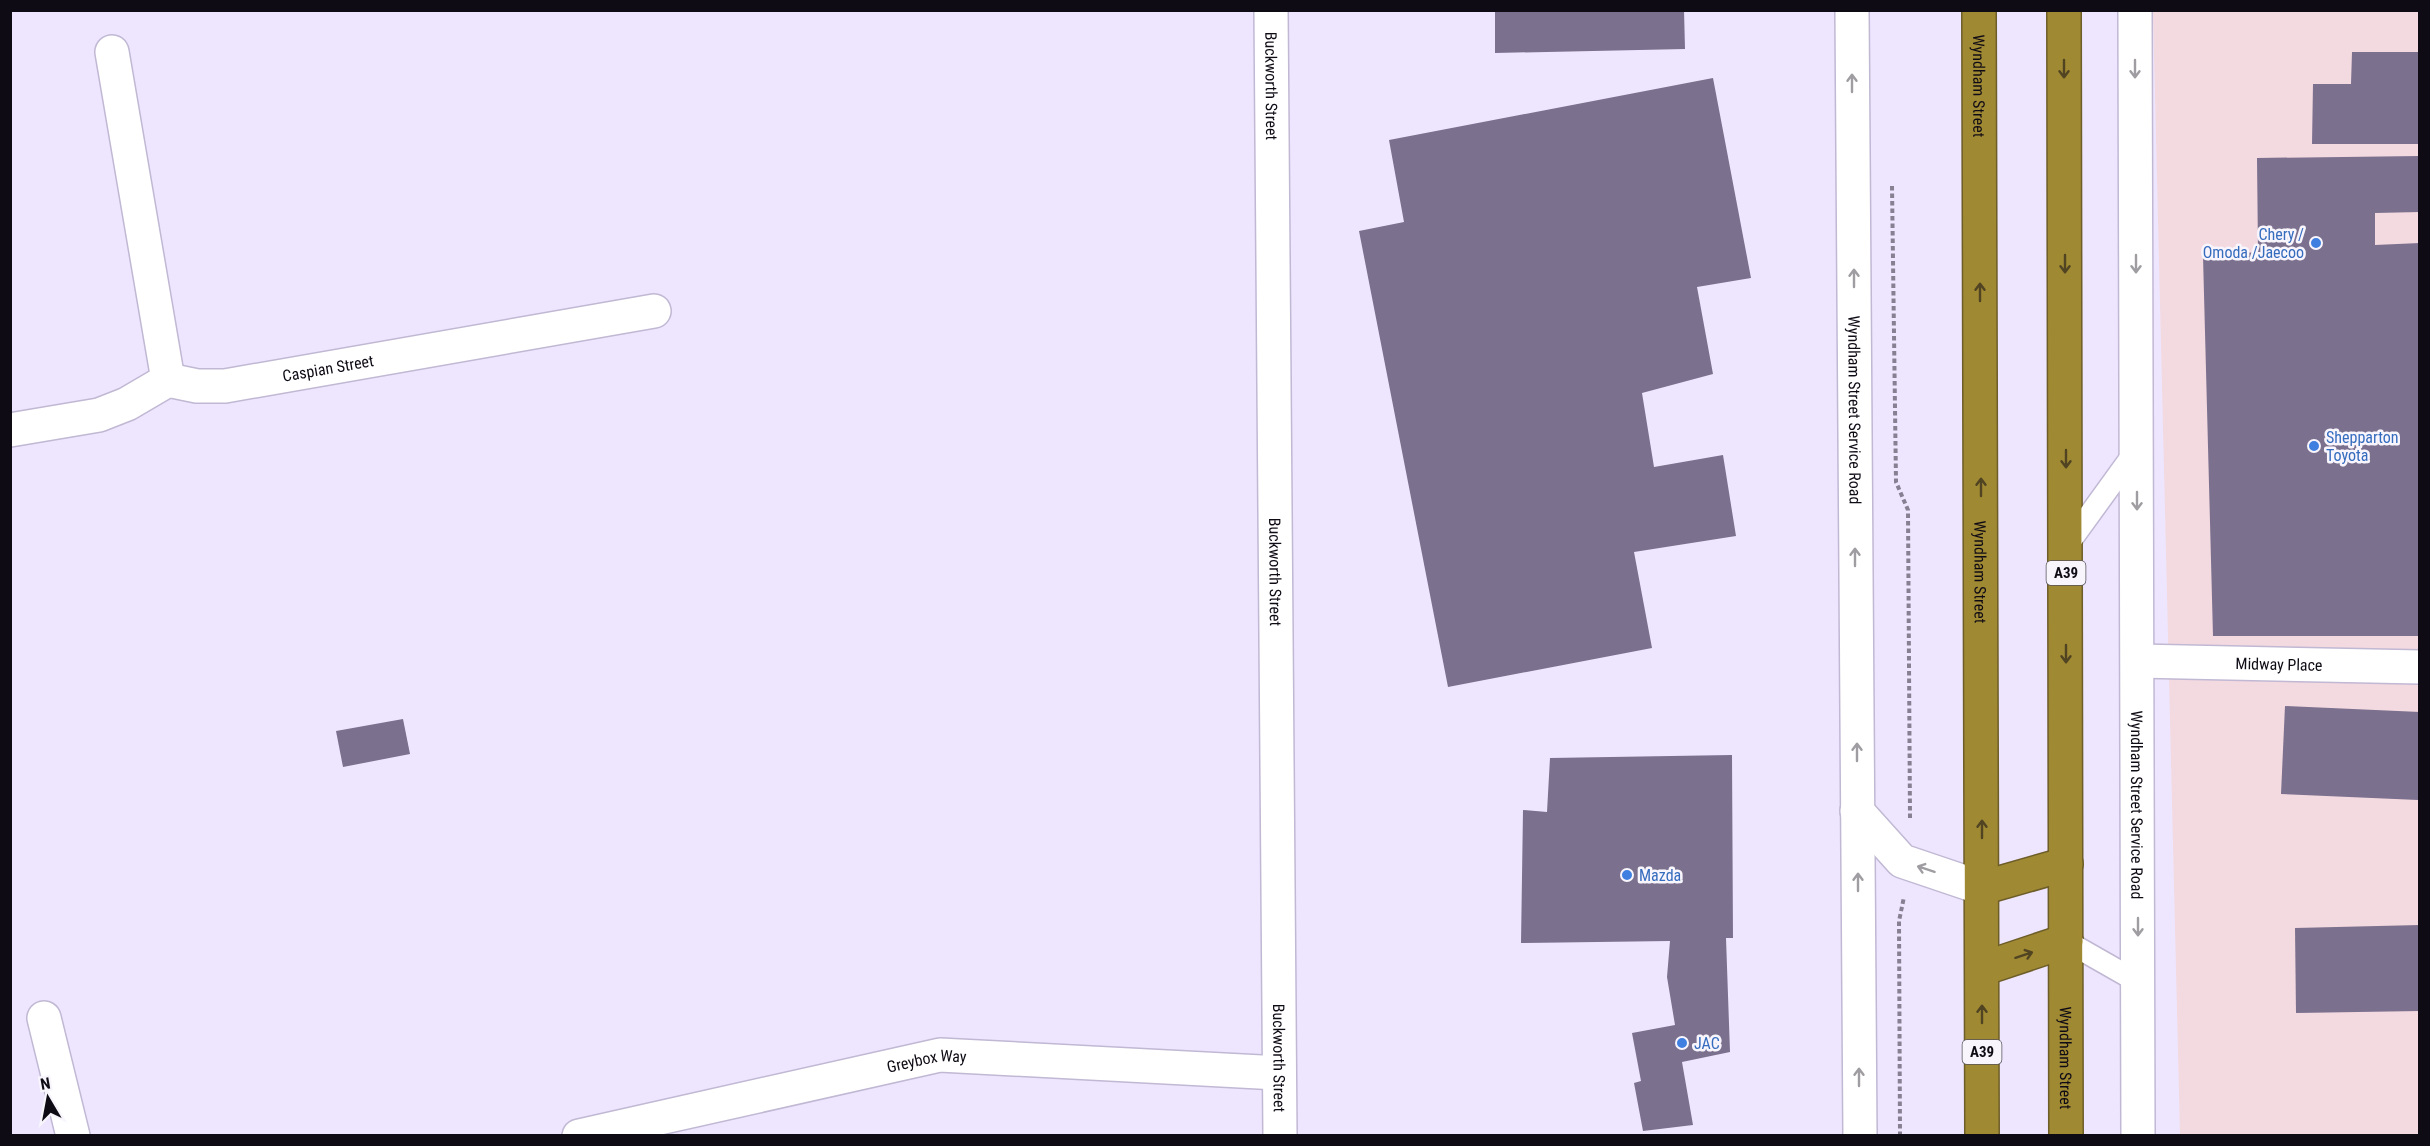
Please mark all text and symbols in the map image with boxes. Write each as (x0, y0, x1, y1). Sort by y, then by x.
street label: Buckworth Street (1262, 32, 1282, 141)
street label: Wyndham Street (1970, 34, 1989, 138)
one-way arrow (2058, 58, 2070, 78)
one-way arrow (2129, 58, 2141, 78)
one-way arrow (1846, 74, 1858, 94)
place label: Chery / Omoda /Jaecoo (2203, 225, 2304, 262)
marker: Chery / Omoda /Jaecoo (2309, 236, 2323, 250)
one-way arrow (2059, 253, 2071, 273)
one-way arrow (2130, 253, 2142, 273)
one-way arrow (1848, 269, 1859, 289)
one-way arrow (1974, 283, 1986, 303)
street label: Wyndham Street Service Road (1845, 315, 1865, 504)
street label: Caspian Street (281, 351, 375, 385)
place label: Shepparton Toyota (2326, 428, 2399, 465)
marker: Shepparton Toyota (2307, 439, 2321, 453)
one-way arrow (2060, 448, 2071, 468)
one-way arrow (1975, 478, 1987, 498)
one-way arrow (2131, 490, 2143, 510)
street label: Buckworth Street (1266, 518, 1285, 627)
street label: Wyndham Street (1971, 520, 1990, 624)
one-way arrow (1850, 548, 1861, 568)
road number: A39 (2046, 561, 2086, 585)
one-way arrow (2060, 643, 2072, 663)
street label: Midway Place (2235, 654, 2323, 674)
street label: Wyndham Street Service Road (2127, 711, 2147, 899)
one-way arrow (1851, 743, 1863, 763)
one-way arrow (1976, 820, 1988, 840)
one-way arrow (1917, 863, 1936, 874)
place label: Mazda (1639, 866, 1681, 885)
marker: Mazda (1620, 868, 1634, 882)
one-way arrow (1852, 873, 1864, 893)
one-way arrow (2132, 916, 2144, 936)
one-way arrow (2014, 949, 2033, 960)
street label: Buckworth Street (1269, 1004, 1289, 1113)
one-way arrow (1976, 1005, 1988, 1025)
street label: Wyndham Street (2056, 1006, 2075, 1110)
place label: JAC (1694, 1034, 1720, 1053)
marker: JAC (1675, 1036, 1689, 1050)
road number: A39 (1962, 1040, 2002, 1064)
street label: Greybox Way (885, 1046, 967, 1076)
north arrow (18, 1068, 78, 1128)
one-way arrow (1853, 1068, 1865, 1088)
text: N (39, 1074, 52, 1094)

